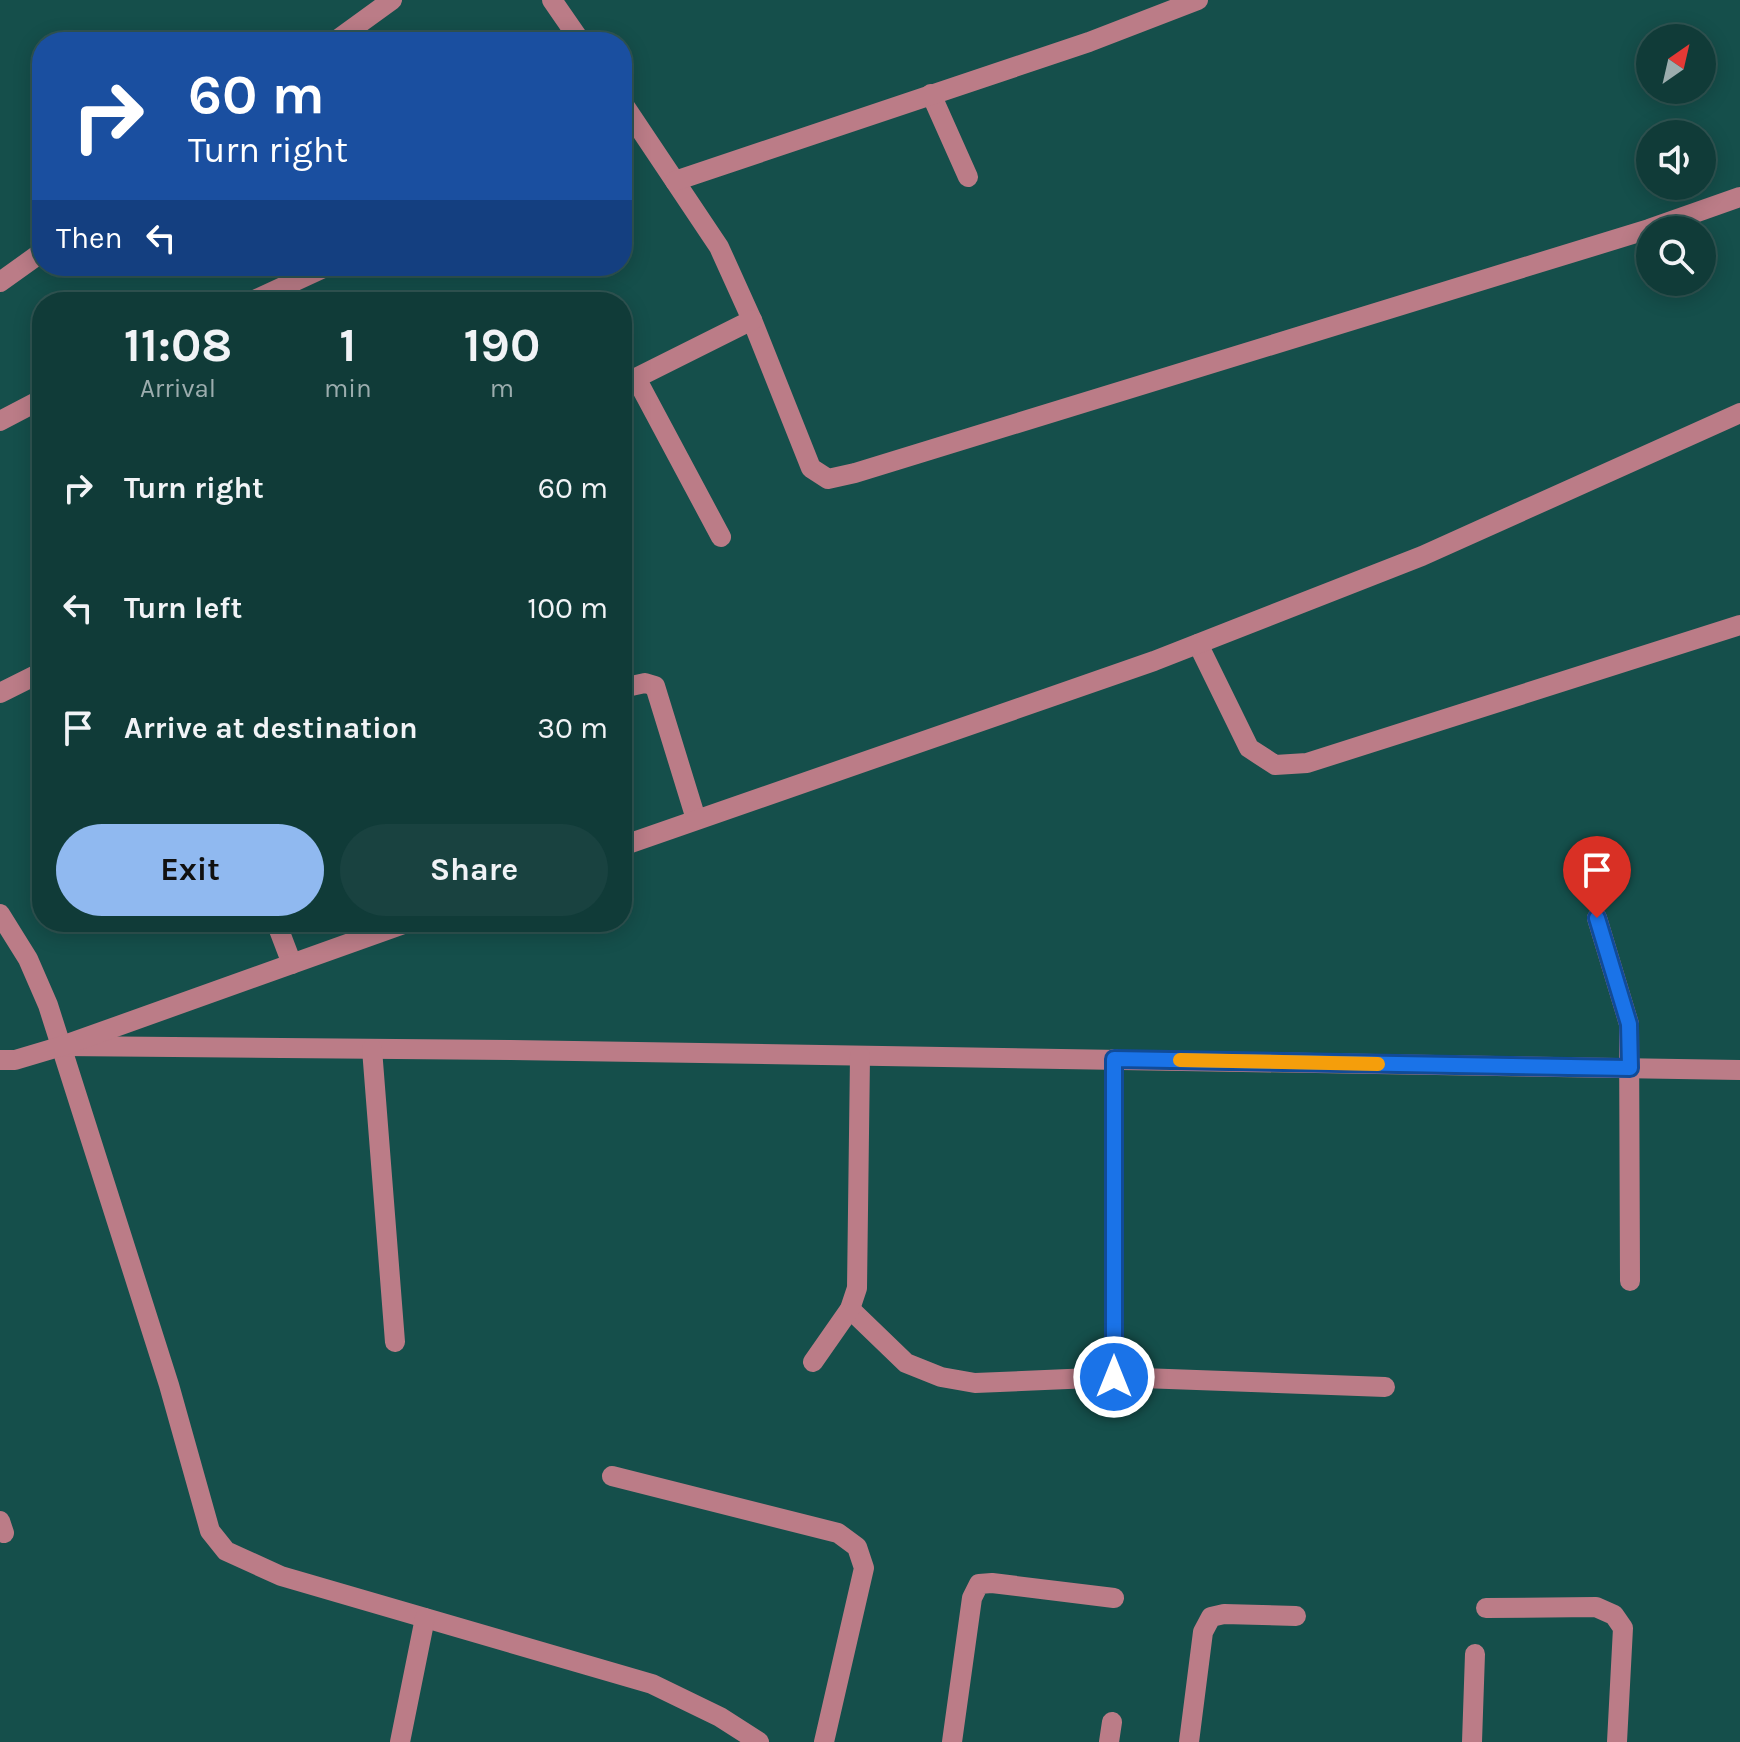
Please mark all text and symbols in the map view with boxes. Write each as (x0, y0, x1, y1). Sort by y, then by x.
north arrow (1636, 24, 1716, 104)
map controls (1636, 24, 1716, 296)
text: 60 m (188, 62, 325, 127)
icon: right (56, 64, 160, 168)
button: sound (1636, 120, 1716, 200)
text: Turn right (188, 129, 348, 171)
icon: left (139, 216, 183, 260)
button: search (1636, 216, 1716, 296)
text: Then (56, 220, 123, 256)
text: 11:08 (124, 317, 232, 373)
text: 1 (339, 317, 356, 373)
text: 190 (463, 317, 540, 373)
text: Arrival (140, 373, 216, 404)
text: min (324, 373, 372, 404)
text: m (490, 373, 514, 404)
icon: right (56, 466, 100, 510)
text: Turn right (124, 470, 264, 506)
text: 60 m (538, 470, 608, 506)
icon: left (56, 586, 100, 630)
text: Turn left (124, 590, 242, 626)
text: 100 m (527, 590, 608, 626)
icon: arrive (56, 706, 100, 750)
text: Arrive at destination (124, 710, 418, 746)
text: 30 m (537, 710, 608, 746)
button: Exit (56, 824, 324, 916)
button: Share (340, 824, 608, 916)
pin (1563, 836, 1631, 918)
icon: arrive (1575, 848, 1619, 892)
position arrow (1072, 1335, 1156, 1419)

